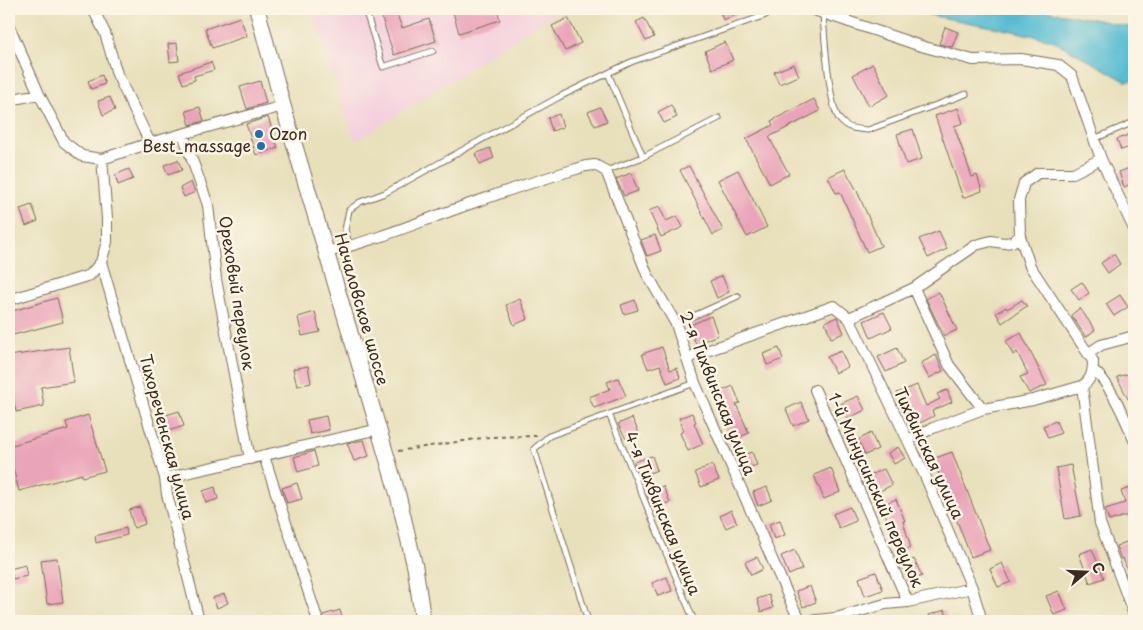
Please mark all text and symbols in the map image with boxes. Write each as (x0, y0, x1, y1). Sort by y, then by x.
place label: Ozon (269, 121, 307, 145)
marker: Ozon (253, 128, 265, 140)
place label: Best_massage (142, 133, 251, 157)
marker: Best_massage (255, 140, 267, 152)
street label: Ореховый переулок (214, 214, 262, 372)
street label: Началовское шоссе (330, 230, 396, 388)
street label: 2-я Тихвинская улица (675, 307, 763, 478)
street label: Тихореченская улица (134, 351, 202, 522)
street label: Тихвинская улица (889, 383, 971, 522)
street label: 1-й Минусинский переулок (823, 388, 931, 591)
street label: 4-я Тихвинская улица (620, 427, 708, 598)
north arrow (1060, 548, 1110, 598)
text: С (1087, 559, 1110, 576)

